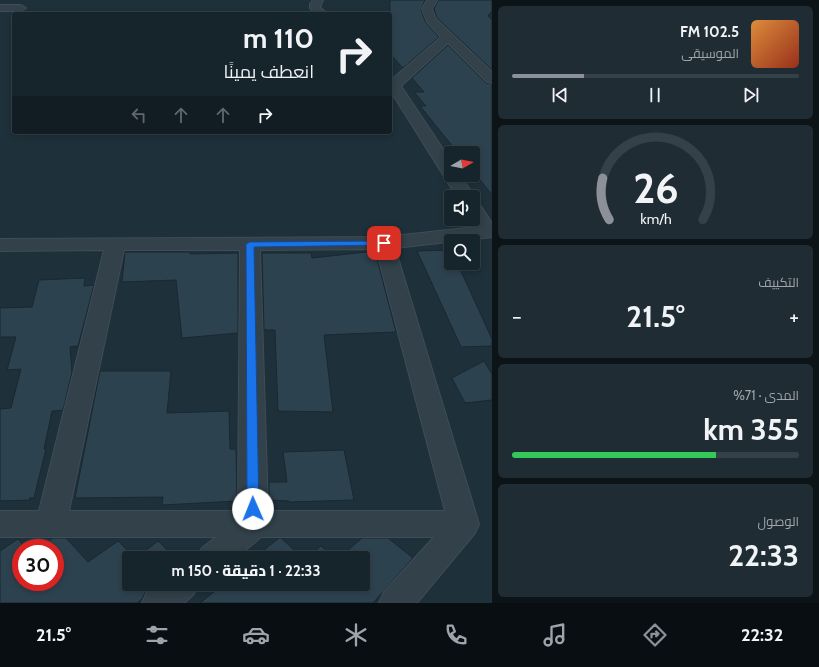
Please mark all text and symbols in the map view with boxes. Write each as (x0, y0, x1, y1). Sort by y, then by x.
text: 110 m (243, 21, 314, 55)
text: 102.5 FM (680, 23, 739, 41)
icon: right (328, 28, 380, 80)
text: الموسيقى (681, 45, 739, 61)
text: انعطف يمينًا (224, 61, 314, 83)
icon: previous (549, 84, 571, 106)
icon: pause (644, 84, 666, 106)
icon: next (740, 84, 762, 106)
icon: left (128, 104, 150, 126)
icon: ahead (170, 104, 192, 126)
icon: ahead (212, 104, 234, 126)
icon: right (254, 104, 276, 126)
north arrow (444, 146, 480, 182)
map controls (444, 146, 480, 270)
text: 26 (633, 163, 678, 213)
button: sound (444, 190, 480, 226)
text: km/h (640, 210, 671, 228)
pin (367, 226, 401, 260)
icon: arrive (373, 232, 395, 254)
button: search (444, 234, 480, 270)
text: التكييف (758, 274, 799, 290)
text: 21.5° (626, 298, 685, 335)
text: − (512, 303, 522, 330)
text: + (789, 303, 799, 330)
text: المدى · 71% (733, 387, 799, 403)
text: 355 km (703, 411, 799, 448)
position arrow (232, 488, 274, 530)
text: الوصول (758, 513, 799, 529)
text: 22:33 (728, 537, 799, 574)
speed limit sign: 30 (12, 539, 64, 591)
text: 22:33 · 1 دقيقة · 150 m (172, 562, 320, 580)
icon: filters (143, 621, 171, 649)
icon: car (242, 621, 270, 649)
icon: climate (342, 621, 370, 649)
icon: phone (442, 621, 470, 649)
icon: music (541, 621, 569, 649)
icon: directions (641, 621, 669, 649)
text: 21.5° (36, 624, 71, 646)
text: 22:32 (741, 624, 783, 646)

